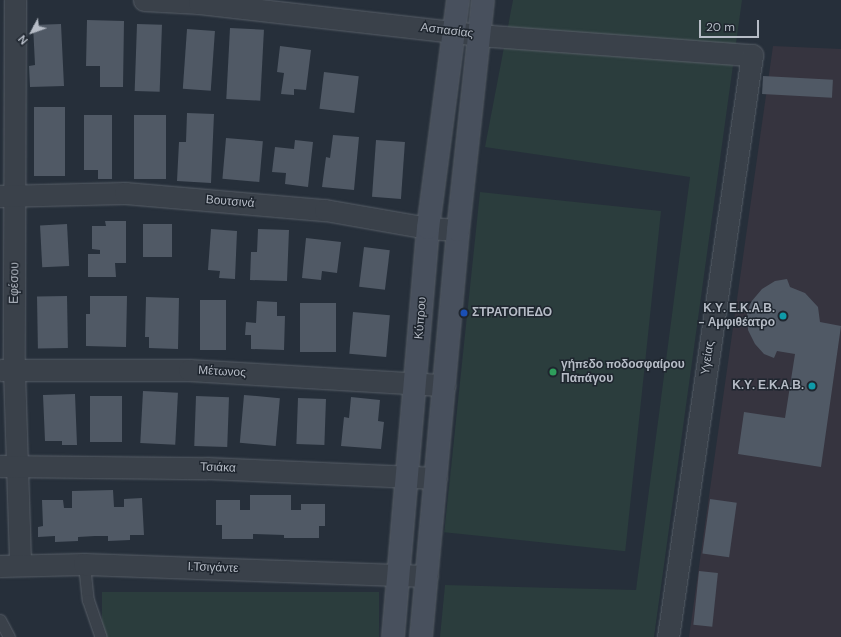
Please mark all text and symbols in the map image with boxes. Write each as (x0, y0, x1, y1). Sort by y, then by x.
north arrow (12, 12, 52, 52)
scale bar (701, 12, 761, 38)
text: 20 m (706, 19, 735, 35)
street label: Ασπασίας (420, 21, 474, 41)
text: N (15, 32, 31, 47)
street label: Βουτσινά (205, 193, 255, 211)
street label: Εφέσου (7, 262, 23, 304)
street label: Κύπρου (412, 296, 430, 340)
place label: Κ.Υ. Ε.Κ.Α.Β. - Αμφιθέατρο (698, 302, 775, 330)
place label: ΣΤΡΑΤΟΠΕΔΟ (472, 306, 552, 320)
marker: ΣΤΡΑΤΟΠΕΔΟ (459, 308, 469, 318)
marker: Κ.Υ. Ε.Κ.Α.Β. - Αμφιθέατρο (778, 311, 788, 321)
street label: Υγείας (698, 340, 718, 376)
place label: γήπεδο ποδοσφαίρου Παπάγου (561, 358, 685, 386)
street label: Μέτωνος (198, 364, 246, 380)
marker: γήπεδο ποδοσφαίρου Παπάγου (548, 367, 558, 377)
place label: Κ.Υ. Ε.Κ.Α.Β. (732, 379, 804, 393)
marker: Κ.Υ. Ε.Κ.Α.Β. (807, 381, 817, 391)
street label: Τσιάκα (200, 460, 236, 476)
street label: Ι.Τσιγάντε (187, 560, 239, 576)

